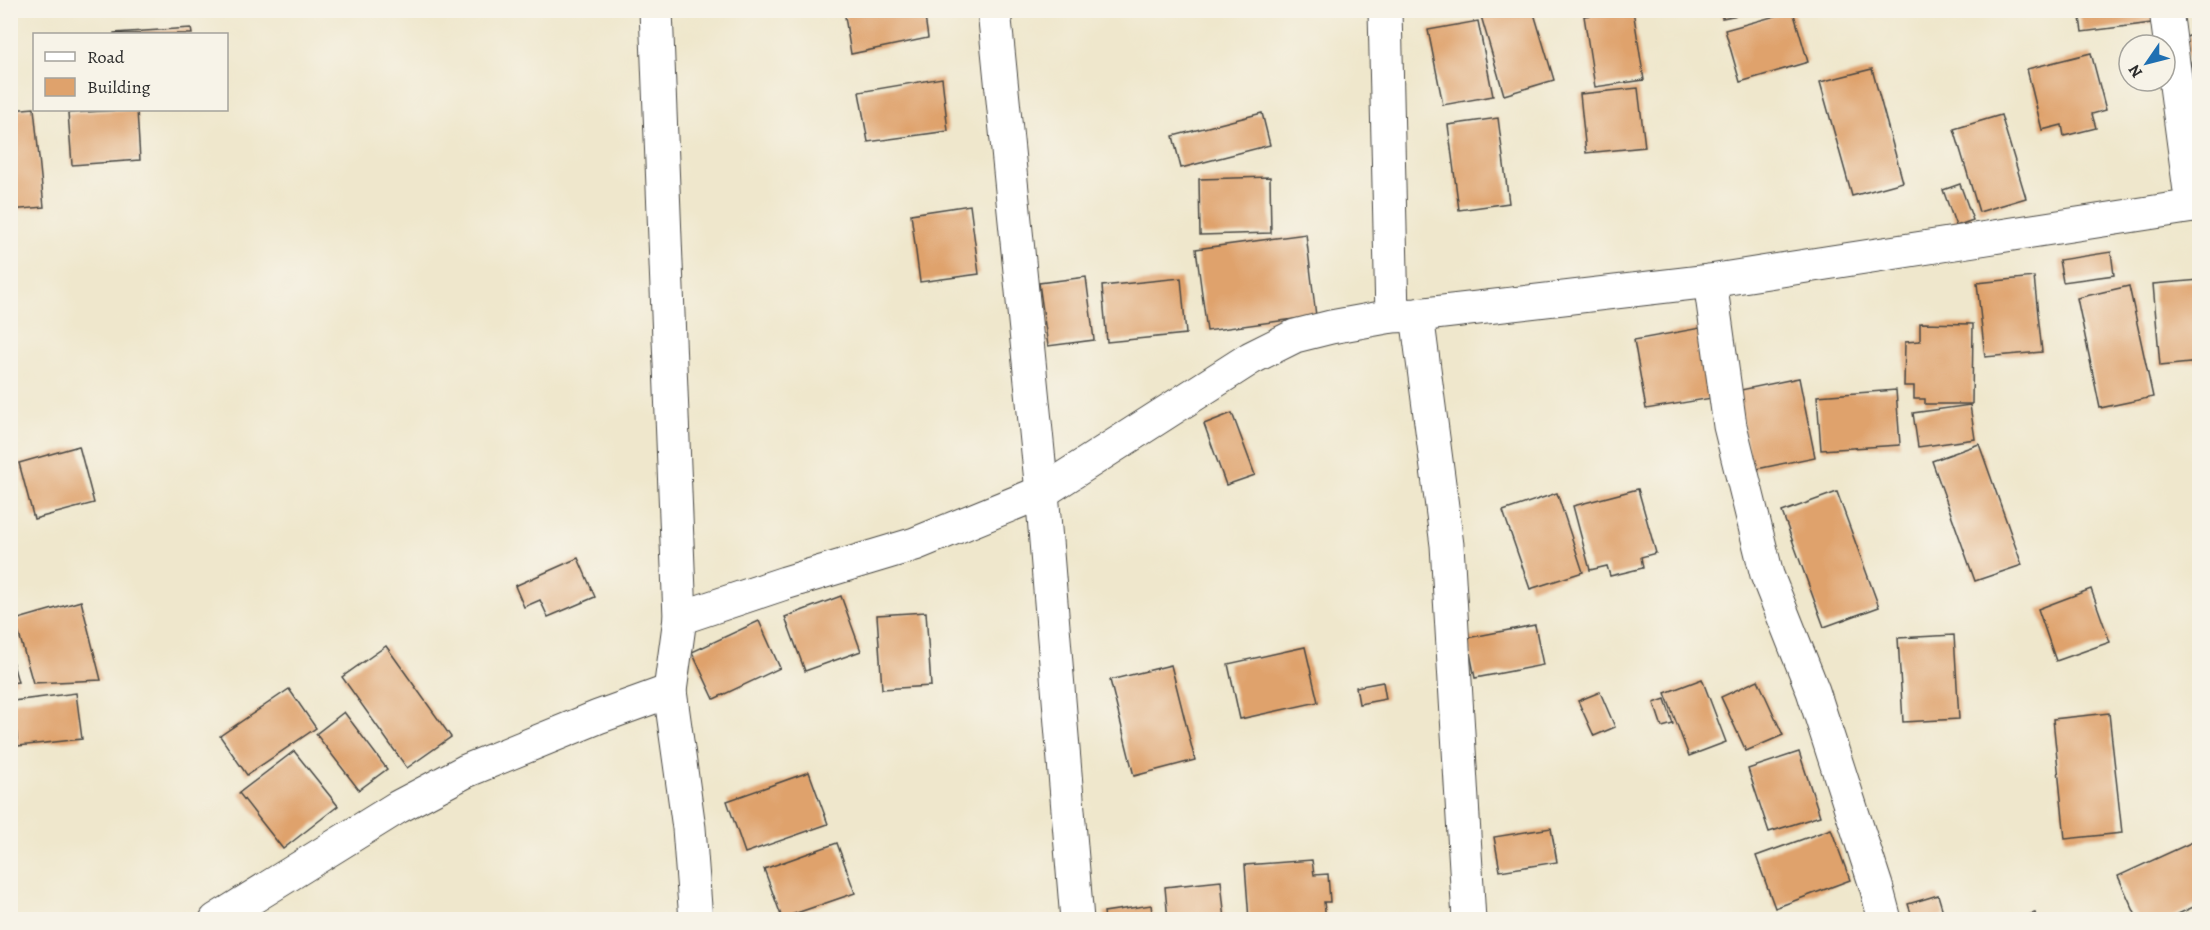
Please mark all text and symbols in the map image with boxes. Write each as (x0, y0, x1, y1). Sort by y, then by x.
legend (33, 33, 228, 111)
north arrow (2117, 33, 2177, 93)
text: Road (87, 45, 125, 69)
text: N (2123, 60, 2148, 82)
text: Building (87, 75, 151, 99)

